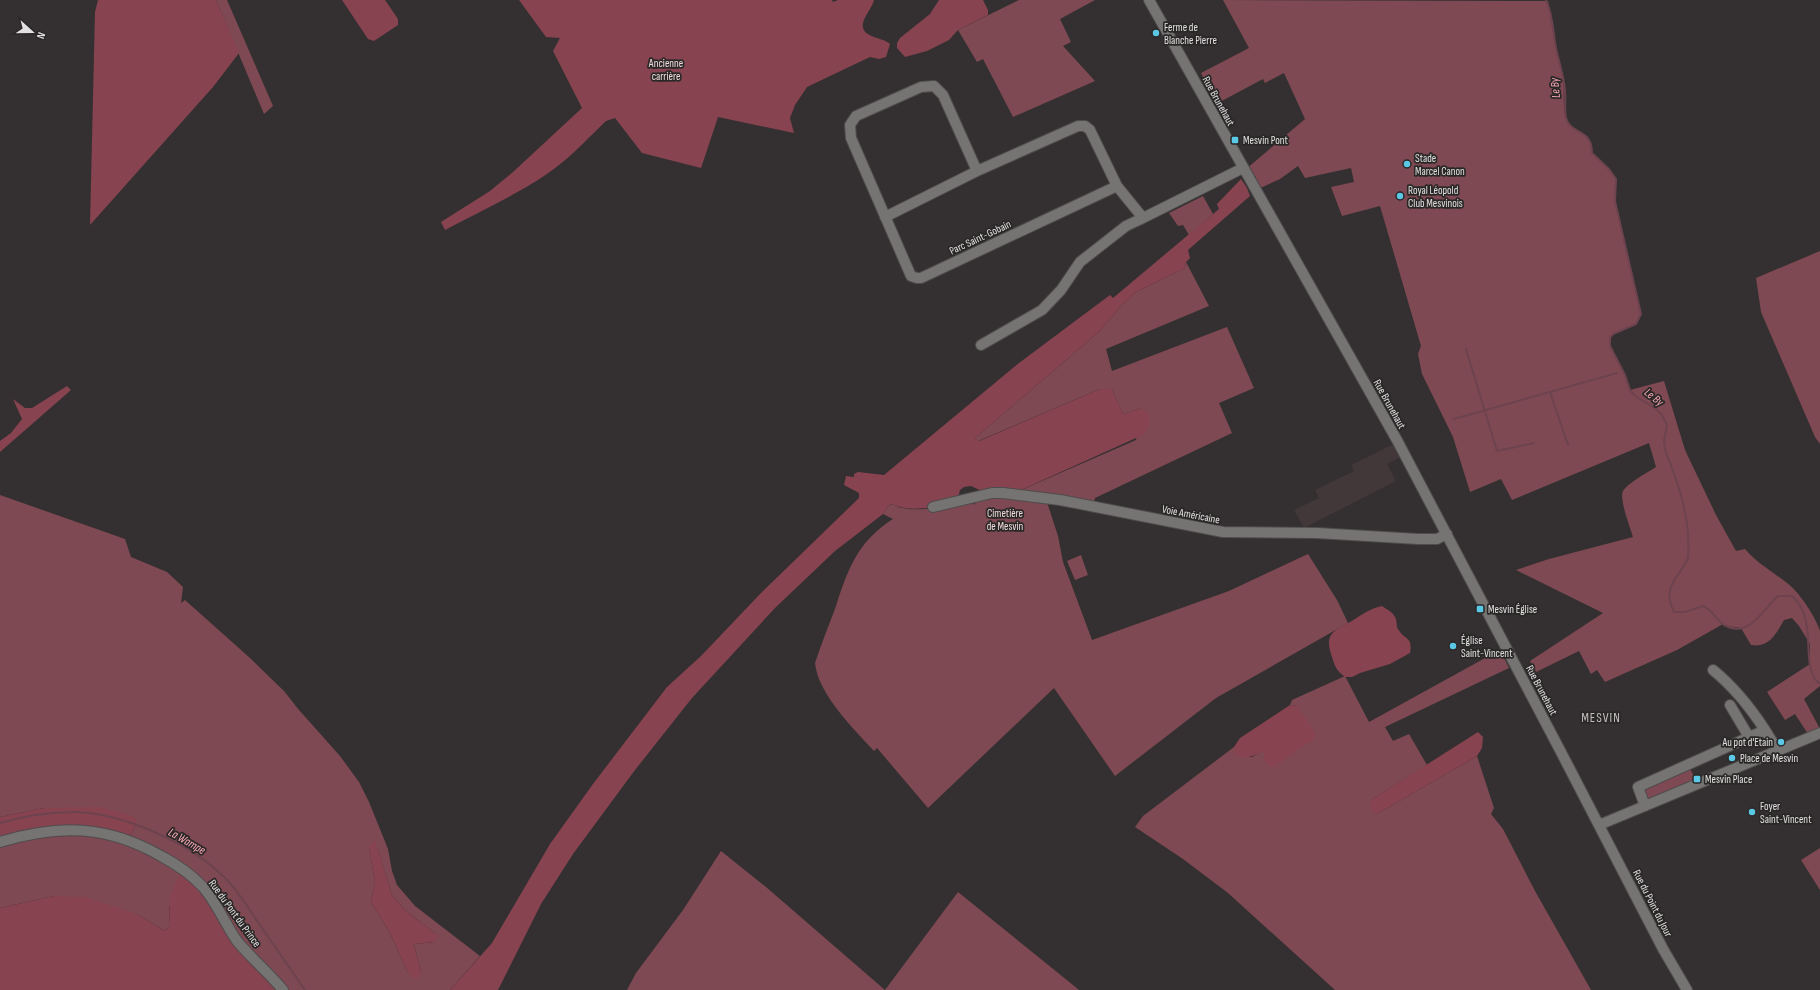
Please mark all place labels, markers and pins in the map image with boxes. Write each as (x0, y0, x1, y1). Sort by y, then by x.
place label: Ferme de Blanche Pierre (1164, 21, 1217, 47)
marker: Ferme de Blanche Pierre (1151, 28, 1161, 38)
place label: Mesvin Pont (1243, 134, 1289, 147)
marker: Mesvin Pont (1230, 135, 1240, 145)
place label: Stade Marcel Canon (1415, 152, 1465, 178)
marker: Stade Marcel Canon (1402, 159, 1412, 169)
place label: Royal Léopold Club Mesvinois (1408, 184, 1463, 210)
marker: Royal Léopold Club Mesvinois (1395, 191, 1405, 201)
place label: Mesvin Église (1488, 603, 1537, 616)
marker: Mesvin Église (1475, 604, 1485, 614)
place label: Église Saint-Vincent (1461, 634, 1513, 660)
marker: Église Saint-Vincent (1448, 641, 1458, 651)
place label: Au pot d'Etain (1722, 736, 1773, 749)
marker: Au pot d'Etain (1776, 737, 1786, 747)
place label: Place de Mesvin (1740, 752, 1798, 765)
marker: Place de Mesvin (1727, 753, 1737, 763)
place label: Mesvin Place (1705, 773, 1752, 786)
marker: Mesvin Place (1692, 774, 1702, 784)
place label: Foyer Saint-Vincent (1760, 800, 1812, 826)
marker: Foyer Saint-Vincent (1747, 807, 1757, 817)

